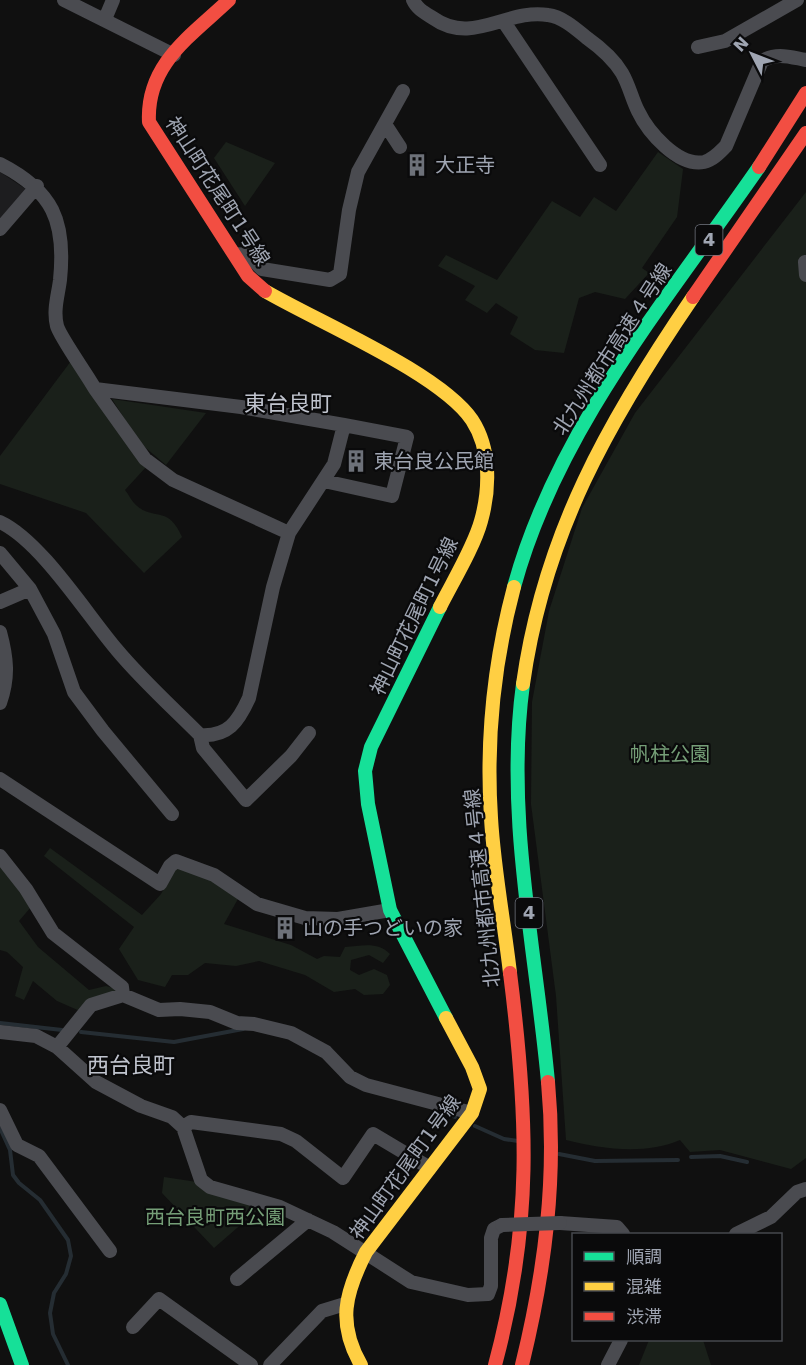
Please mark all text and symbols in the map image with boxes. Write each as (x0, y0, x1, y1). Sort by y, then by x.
north arrow (722, 24, 782, 84)
text: N (730, 33, 753, 56)
street label: 神山町花尾町1号線 (161, 112, 275, 270)
building icon: 大正寺 (404, 152, 430, 178)
place label: 大正寺 (435, 153, 495, 177)
road number: 4 (696, 225, 722, 255)
street label: 北九州都市高速４号線 (547, 259, 677, 439)
district label: 東台良町 (244, 391, 332, 416)
building icon: 東台良公民館 (343, 448, 369, 474)
place label: 東台良公民館 (374, 449, 494, 473)
street label: 神山町花尾町1号線 (365, 533, 463, 699)
park label: 帆柱公園 (630, 742, 710, 766)
street label: 北九州都市高速４号線 (460, 787, 504, 989)
road number: 4 (516, 898, 542, 928)
building icon: 山の手つどいの家 (272, 915, 298, 941)
place label: 山の手つどいの家 (303, 916, 463, 940)
district label: 西台良町 (87, 1053, 175, 1078)
street label: 神山町花尾町1号線 (345, 1090, 465, 1244)
park label: 西台良町西公園 (145, 1205, 285, 1229)
legend (572, 1233, 782, 1341)
text: 順調 (626, 1246, 662, 1267)
text: 混雑 (626, 1276, 662, 1297)
text: 渋滞 (626, 1306, 662, 1327)

